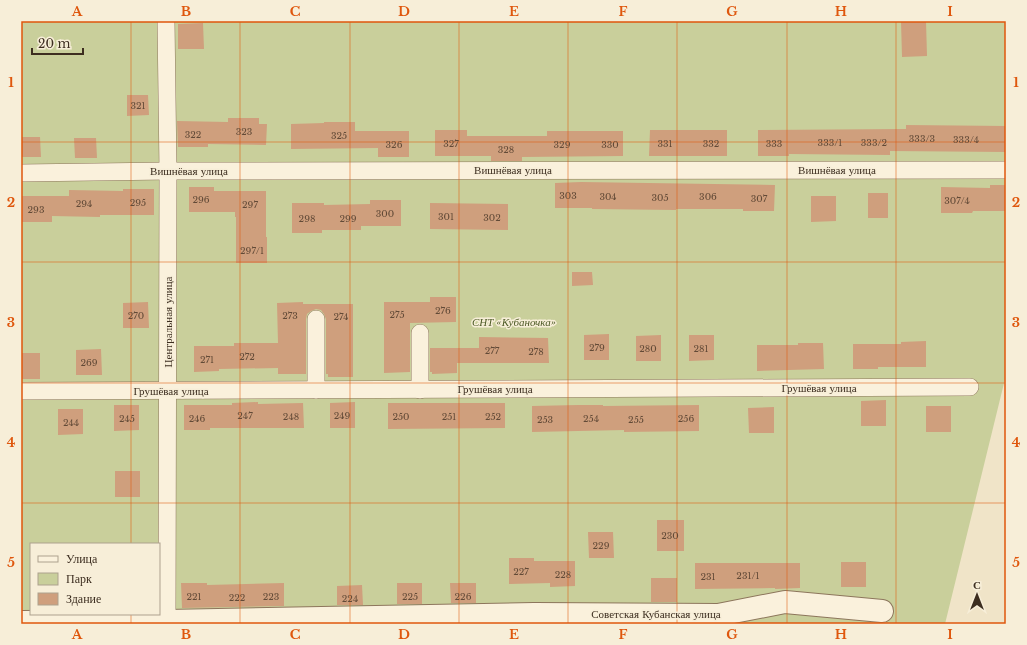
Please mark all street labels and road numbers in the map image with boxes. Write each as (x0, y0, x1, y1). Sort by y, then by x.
street label: Вишнёвая улица (474, 163, 552, 177)
street label: Вишнёвая улица (798, 163, 876, 177)
street label: Вишнёвая улица (150, 164, 228, 178)
street label: Центральная улица (161, 276, 175, 367)
street label: Грушёвая улица (781, 381, 857, 395)
street label: Грушёвая улица (457, 382, 533, 396)
street label: Грушёвая улица (133, 384, 209, 398)
street label: Советская Кубанская улица (591, 607, 721, 621)

